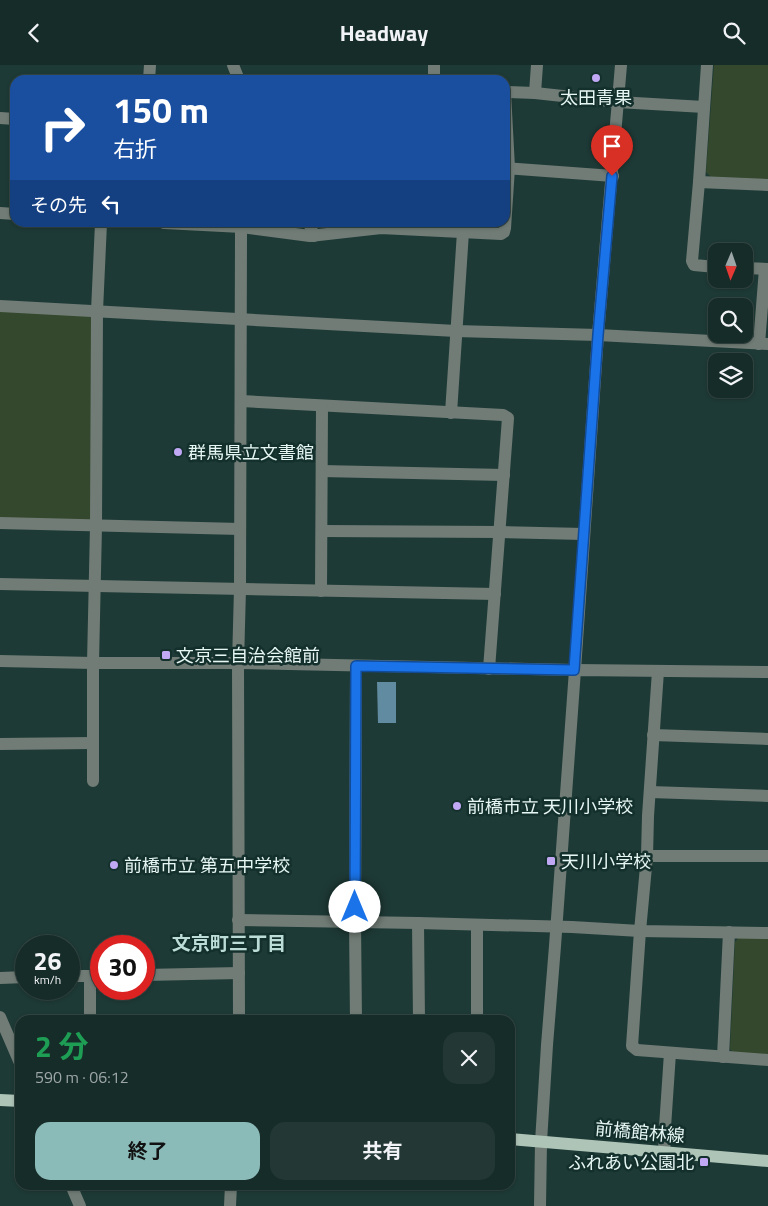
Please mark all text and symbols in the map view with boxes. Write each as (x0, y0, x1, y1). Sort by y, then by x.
text: Headway (340, 16, 428, 50)
icon: back (20, 19, 48, 47)
icon: search (720, 19, 748, 47)
marker: 太田青果 (590, 72, 602, 84)
text: 150 m (113, 83, 209, 137)
place label: 太田青果 (560, 84, 632, 111)
icon: right (30, 95, 95, 160)
pin (591, 125, 633, 176)
text: 右折 (113, 132, 157, 166)
icon: arrive (598, 132, 626, 160)
text: その先 (30, 190, 87, 219)
icon: left (97, 190, 125, 218)
north arrow (708, 243, 752, 287)
map controls (708, 243, 753, 398)
button: search (708, 298, 753, 343)
button: layers (708, 353, 753, 398)
place label: 群馬県立文書館 (188, 439, 314, 466)
marker: 群馬県立文書館 (172, 446, 184, 458)
place label: 文京三自治会館前 (176, 642, 320, 669)
marker: 文京三自治会館前 (160, 649, 172, 661)
place label: 前橋市立 天川小学校 (467, 793, 633, 820)
marker: 前橋市立 天川小学校 (451, 800, 463, 812)
place label: 天川小学校 (561, 848, 651, 875)
place label: 前橋市立 第五中学校 (124, 852, 290, 879)
marker: 天川小学校 (545, 855, 557, 867)
marker: 前橋市立 第五中学校 (108, 859, 120, 871)
position arrow (328, 880, 380, 932)
district label: 文京町三丁目 (172, 928, 286, 957)
speed limit sign: 30 (90, 935, 155, 1000)
text: 26 (33, 942, 62, 980)
text: km/h (34, 970, 61, 989)
text: 2 分 (35, 1023, 88, 1069)
button: close (443, 1032, 495, 1084)
text: 590 m · 06:12 (35, 1065, 129, 1089)
street label: 前橋館林線 (594, 1115, 686, 1149)
button: 終了 (35, 1122, 260, 1180)
button: 共有 (270, 1122, 495, 1180)
place label: ふれあい公園北 (568, 1149, 694, 1176)
marker: ふれあい公園北 (698, 1156, 710, 1168)

